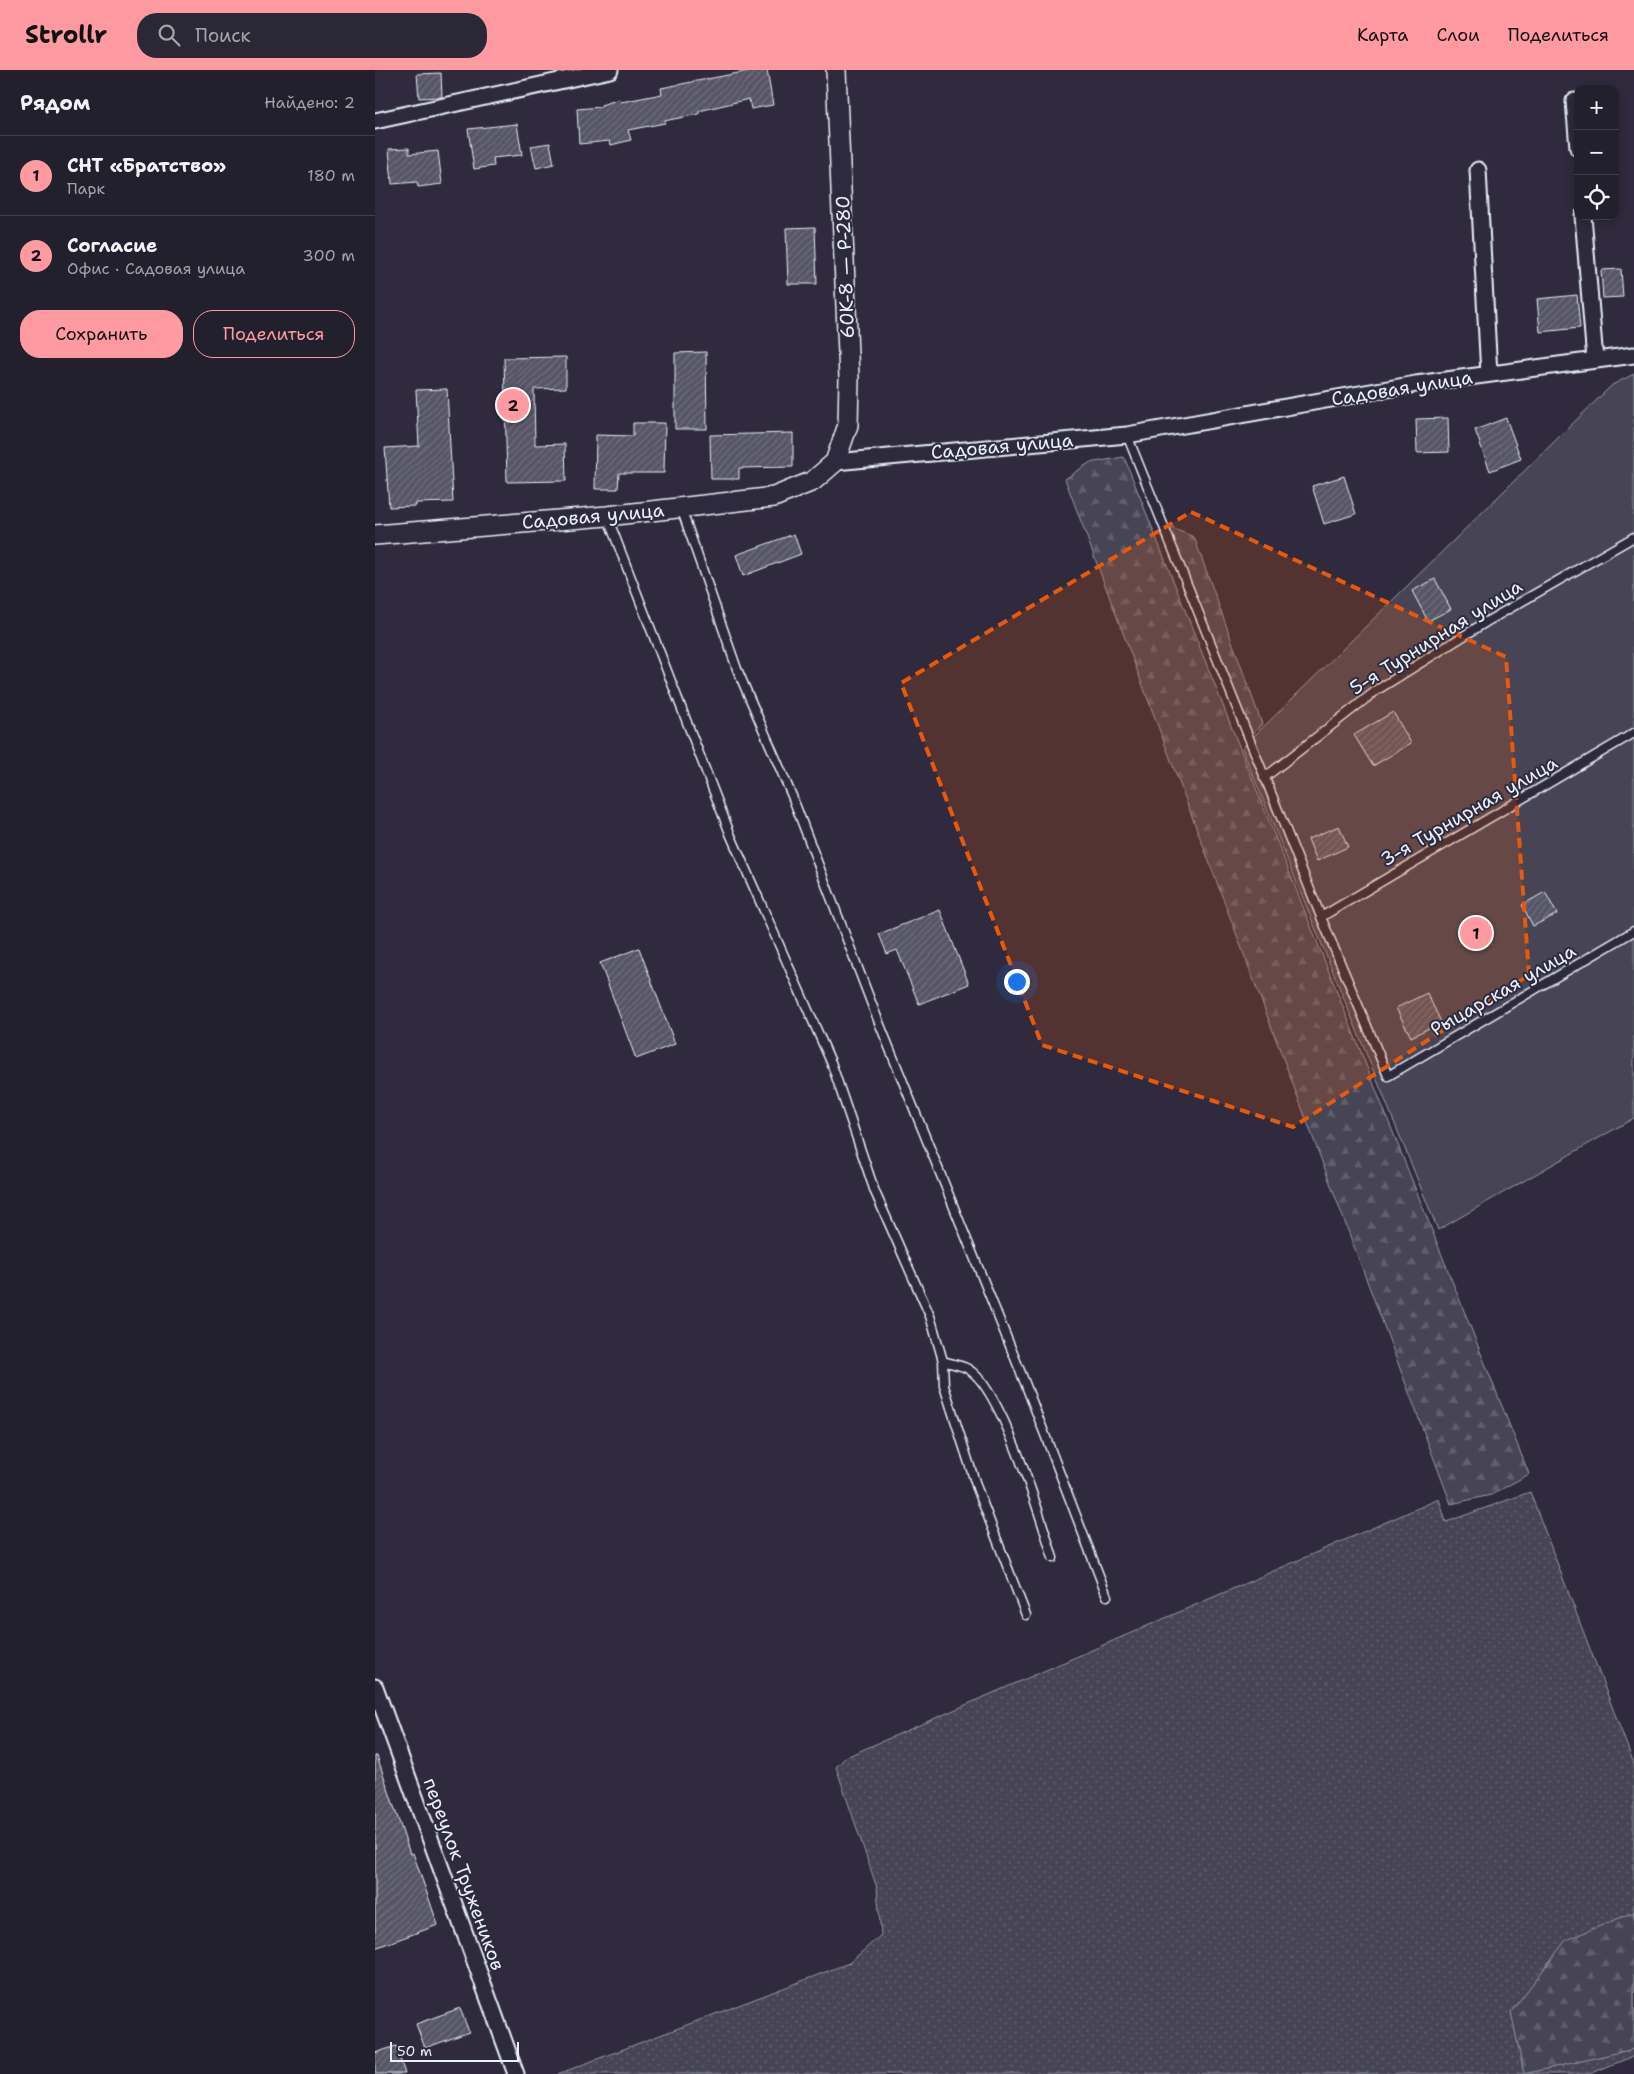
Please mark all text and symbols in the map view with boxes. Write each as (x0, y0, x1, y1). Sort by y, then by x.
search box (137, 13, 487, 58)
text: Strollr (25, 19, 107, 51)
icon: search (155, 21, 183, 49)
text: Поиск (195, 23, 251, 48)
text: Карта (1357, 23, 1408, 47)
text: Слои (1436, 23, 1480, 47)
text: Поделиться (1508, 23, 1609, 47)
map controls (1574, 85, 1619, 220)
button: + (1574, 85, 1619, 130)
text: Рядом (20, 89, 90, 117)
text: Найдено: 2 (264, 92, 355, 113)
button: − (1574, 130, 1619, 175)
text: СНТ «Братство» (67, 153, 226, 178)
text: 1 (32, 165, 40, 186)
text: 180 m (307, 165, 355, 186)
button: locate (1574, 175, 1619, 220)
text: Парк (67, 178, 105, 199)
street label: 60К-8 — Р-280 (830, 195, 860, 339)
text: Согласие (67, 233, 158, 258)
text: 2 (30, 245, 42, 266)
text: 300 m (303, 245, 355, 266)
text: Офис · Садовая улица (67, 258, 245, 279)
button: Сохранить (20, 310, 183, 358)
button: Поделиться (193, 310, 355, 358)
street label: Садовая улица (1330, 364, 1475, 412)
pin: 2 (497, 386, 529, 424)
street label: Садовая улица (930, 427, 1074, 465)
street label: Садовая улица (521, 497, 665, 535)
street label: 5-я Турнирная улица (1345, 574, 1527, 700)
street label: 3-я Турнирная улица (1376, 750, 1562, 872)
pin: 1 (1460, 914, 1492, 952)
street label: Рыцарская улица (1426, 938, 1580, 1042)
your location (1004, 969, 1030, 995)
street label: переулок Тружеников (418, 1774, 510, 1974)
scale bar (390, 2039, 519, 2062)
text: 50 m (397, 2042, 432, 2060)

